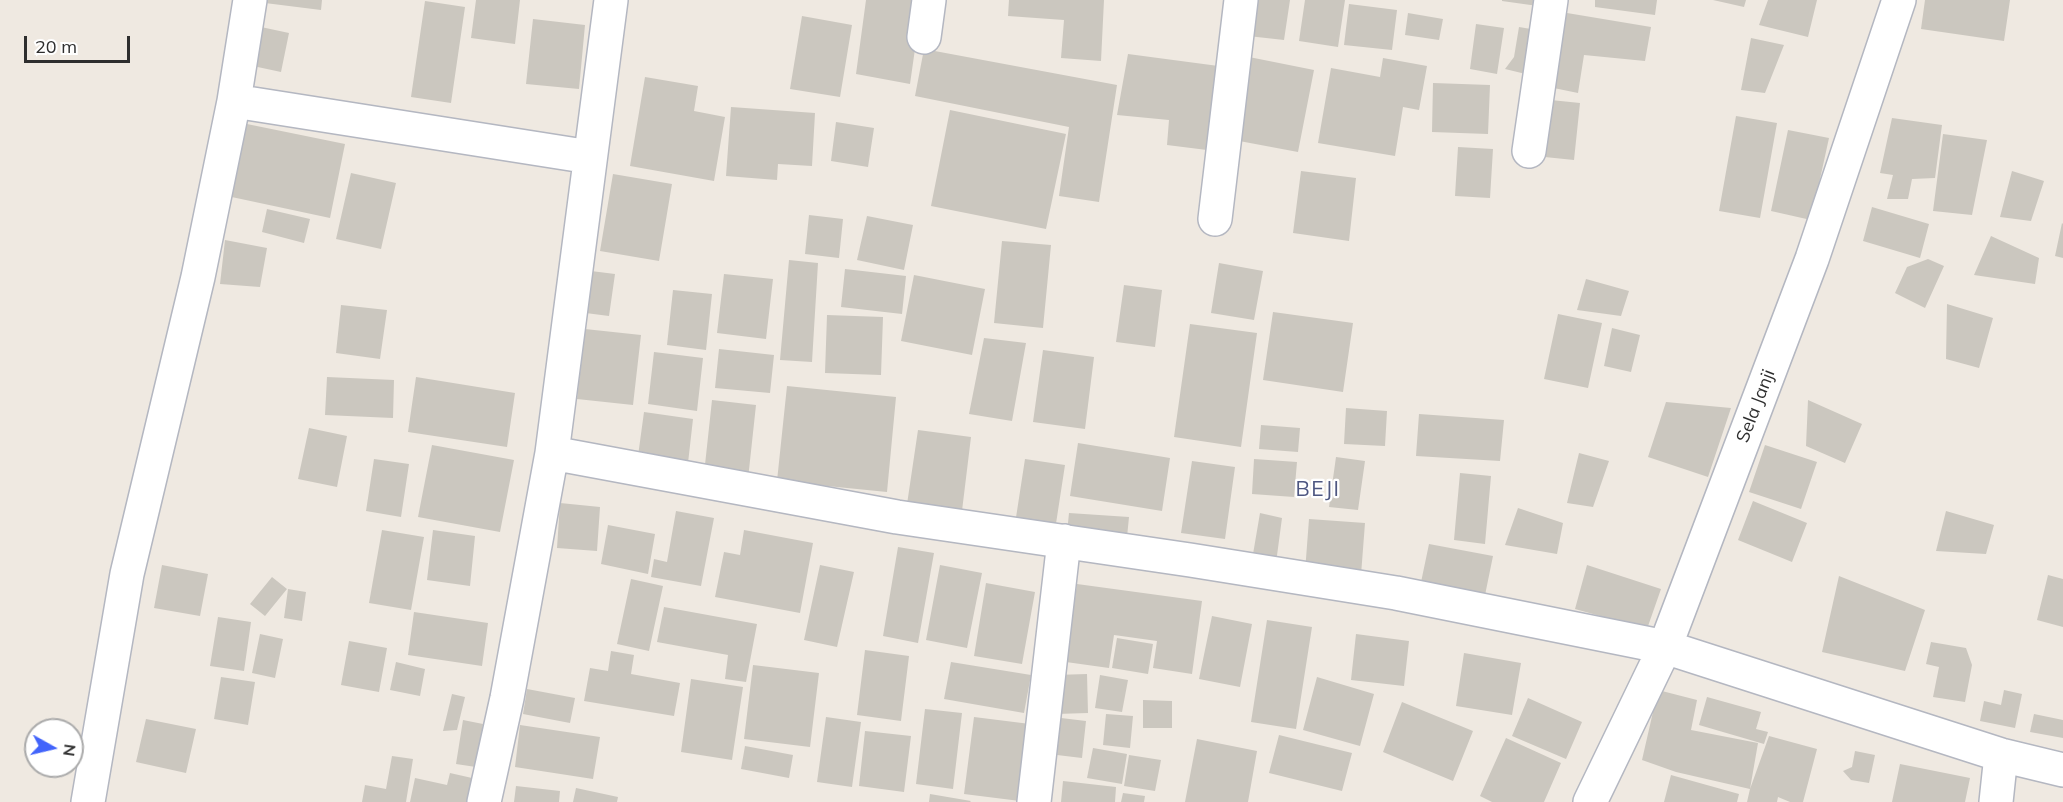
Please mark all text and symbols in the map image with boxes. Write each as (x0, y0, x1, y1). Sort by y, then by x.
scale bar (27, 24, 134, 62)
text: 20 m (35, 35, 77, 58)
street label: Sela Janji (1732, 366, 1780, 446)
district label: BEJI (1295, 477, 1341, 503)
north arrow (24, 718, 84, 778)
text: N (59, 743, 81, 758)

